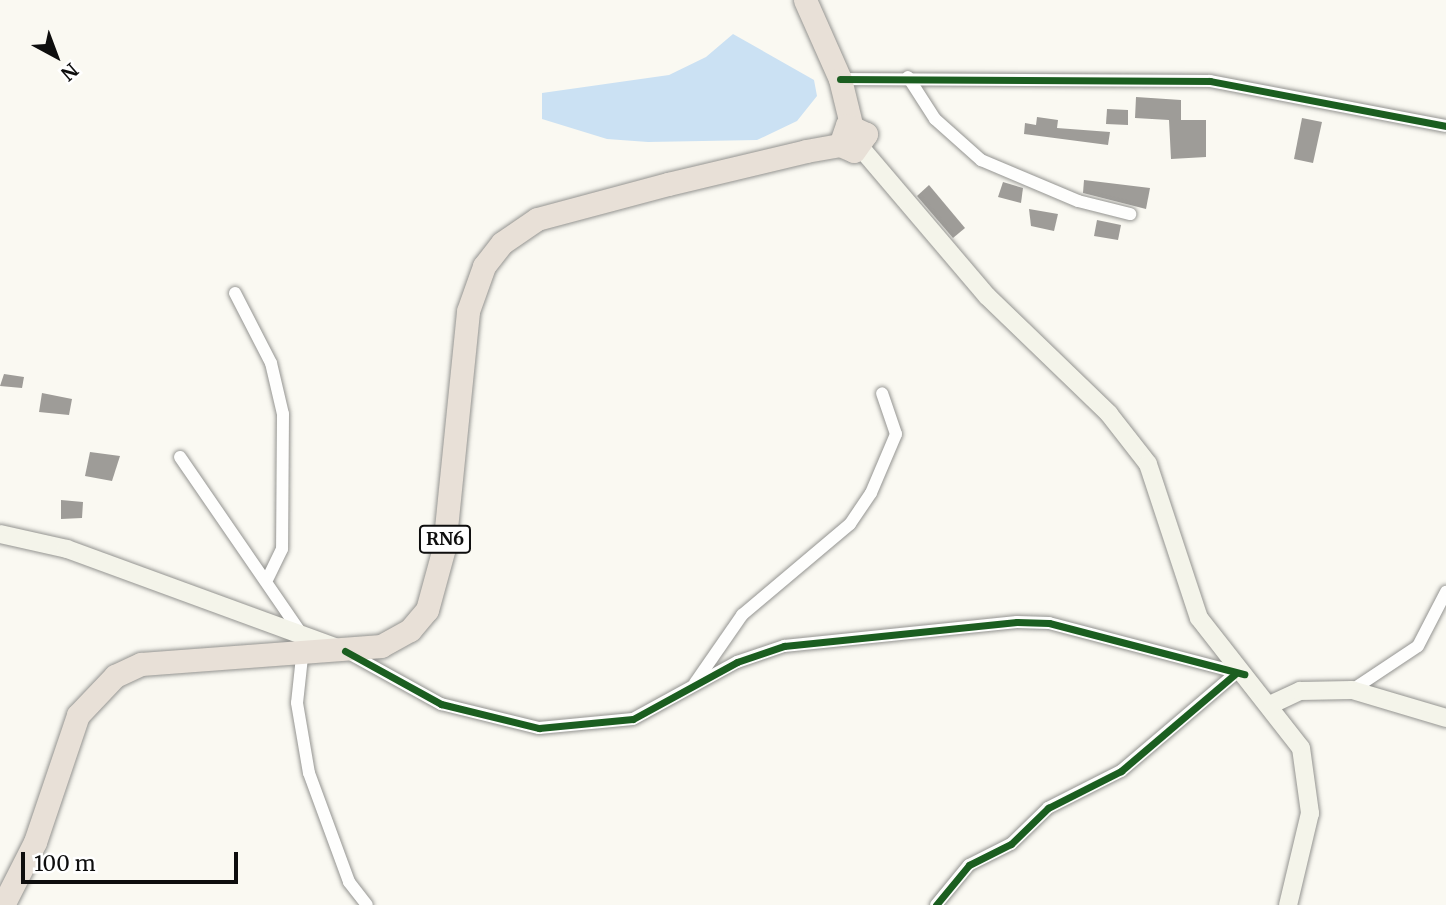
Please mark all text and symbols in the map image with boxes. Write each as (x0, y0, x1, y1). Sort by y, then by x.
north arrow (21, 21, 91, 91)
text: N (56, 58, 83, 86)
road number: RN6 (419, 524, 471, 554)
scale bar (24, 838, 242, 882)
text: 100 m (34, 850, 96, 877)

